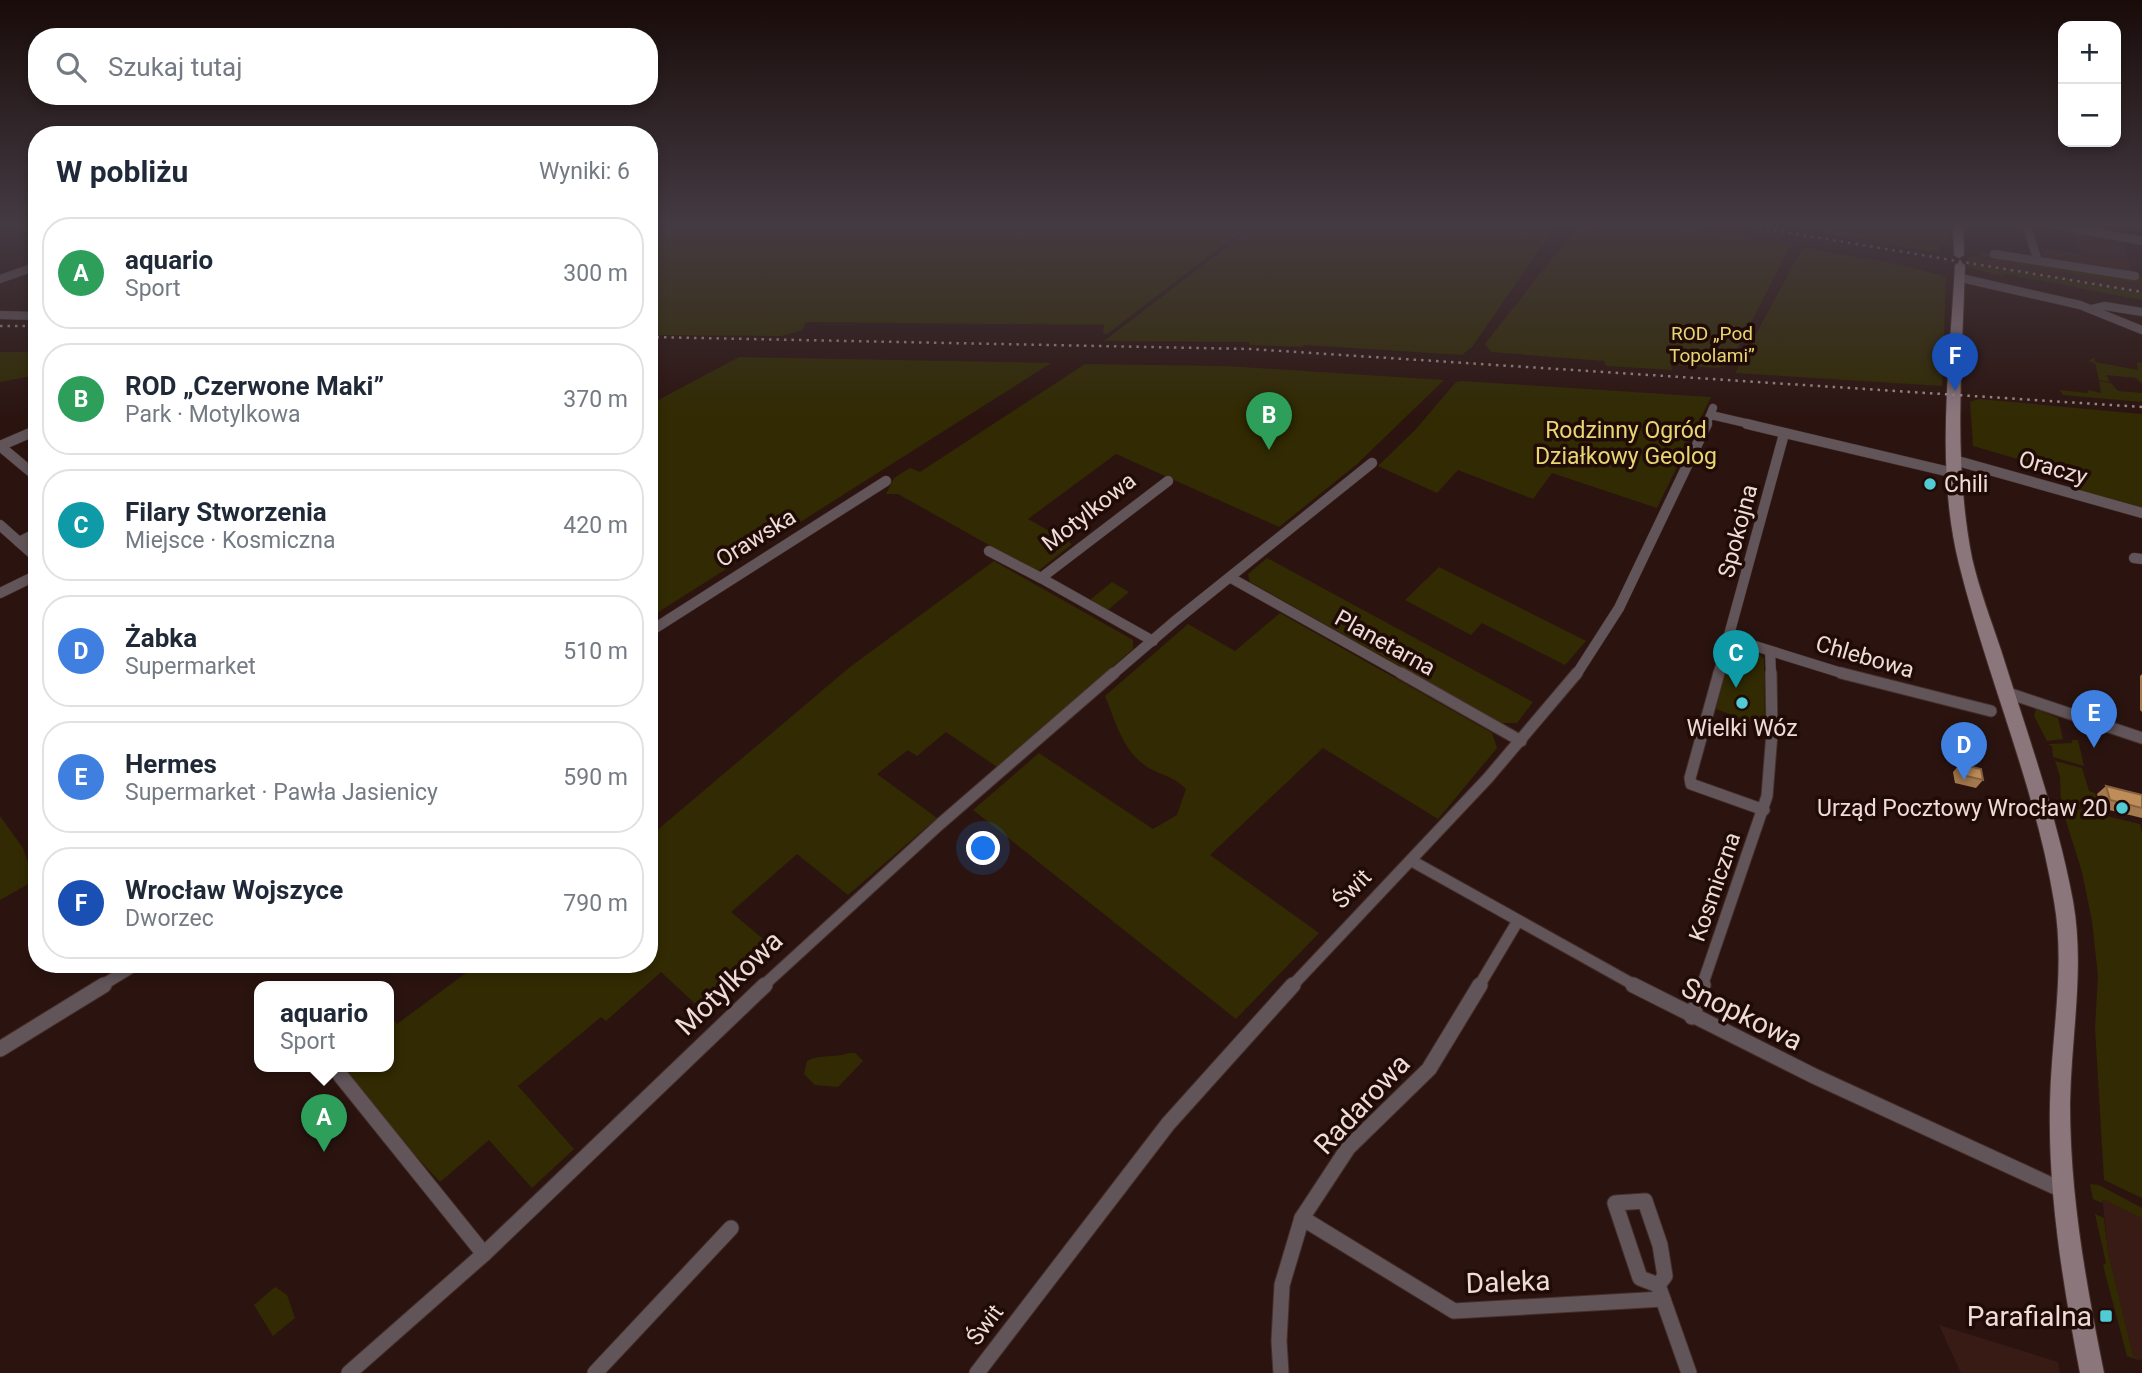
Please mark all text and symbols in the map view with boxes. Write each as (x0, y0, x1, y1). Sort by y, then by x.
map controls (2058, 21, 2121, 147)
button: + (2058, 21, 2121, 84)
search box (28, 28, 658, 105)
icon: search (52, 48, 90, 86)
text: Szukaj tutaj (108, 52, 242, 82)
button: − (2058, 84, 2121, 147)
text: W pobliżu (56, 154, 188, 189)
text: Wyniki: 6 (539, 158, 630, 185)
text: aquario (125, 245, 213, 275)
text: A (73, 260, 89, 287)
text: 300 m (563, 260, 628, 287)
text: Sport (125, 275, 181, 302)
park label: ROD „Pod Topolami” (1669, 322, 1755, 367)
pin: F (1932, 333, 1978, 391)
text: ROD „Czerwone Maki” (125, 371, 384, 401)
text: B (74, 386, 88, 413)
text: 370 m (563, 386, 628, 413)
pin: B (1246, 392, 1292, 450)
text: Park · Motylkowa (125, 401, 301, 428)
park label: Rodzinny Ogród Działkowy Geolog (1535, 417, 1717, 470)
street label: Oraczy (2016, 445, 2090, 491)
street label: Motylkowa (1037, 467, 1141, 557)
place label: Chili (1944, 471, 1988, 498)
marker: Chili (1922, 476, 1938, 492)
street label: Spokojna (1713, 482, 1763, 580)
text: Filary Stworzenia (125, 497, 327, 527)
street label: Orawska (711, 503, 801, 573)
text: C (73, 512, 89, 539)
text: 420 m (563, 512, 628, 539)
text: Miejsce · Kosmiczna (125, 527, 335, 554)
street label: Planetarna (1330, 604, 1440, 682)
text: Żabka (125, 623, 197, 653)
pin: C (1713, 630, 1759, 688)
street label: Chlebowa (1813, 630, 1917, 684)
text: D (74, 638, 88, 665)
text: 510 m (563, 638, 628, 665)
text: Supermarket (125, 653, 256, 680)
pin: E (2071, 690, 2117, 748)
marker: Wielki Wóz (1734, 695, 1750, 711)
place label: Wielki Wóz (1686, 715, 1798, 742)
pin: D (1941, 722, 1987, 780)
text: Hermes (125, 749, 217, 779)
text: E (75, 764, 87, 791)
text: 590 m (563, 764, 628, 791)
text: Supermarket · Pawła Jasienicy (125, 779, 438, 806)
place label: Urząd Pocztowy Wrocław 20 (1817, 795, 2108, 822)
marker: Urząd Pocztowy Wrocław 20 (2114, 800, 2130, 816)
street label: Kosmiczna (1684, 829, 1746, 945)
your location (966, 831, 1000, 865)
street label: Świt (1326, 863, 1377, 914)
text: Wrocław Wojszyce (125, 875, 343, 905)
text: F (75, 890, 87, 917)
text: 790 m (563, 890, 628, 917)
text: Dworzec (125, 905, 214, 932)
street label: Motylkowa (669, 924, 789, 1042)
street label: Snopkowa (1676, 971, 1808, 1057)
popup (254, 981, 394, 1072)
text: aquario (280, 998, 368, 1028)
text: Sport (280, 1028, 336, 1055)
street label: Radarowa (1307, 1047, 1417, 1161)
pin: A (301, 1094, 347, 1152)
street label: Daleka (1465, 1264, 1551, 1300)
street label: Świt (960, 1299, 1009, 1351)
place label: Parafialna (1967, 1300, 2092, 1333)
marker: Parafialna (2098, 1308, 2114, 1324)

